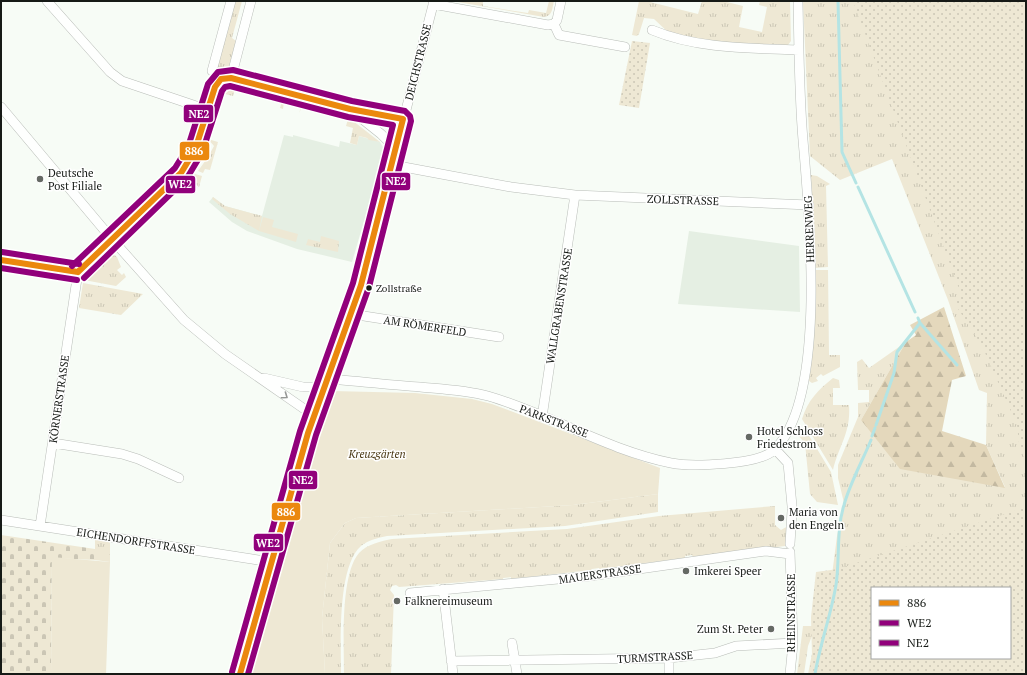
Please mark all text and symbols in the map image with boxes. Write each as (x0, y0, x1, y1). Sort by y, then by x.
street label: DEICHSTRASSE (402, 22, 434, 102)
line badge: NE2 (183, 104, 214, 123)
text: NE2 (188, 107, 210, 121)
line badge: 886 (179, 141, 210, 161)
text: 886 (185, 144, 203, 158)
place label: Deutsche Post Filiale (48, 166, 103, 193)
line badge: NE2 (381, 172, 411, 191)
marker: Deutsche Post Filiale (35, 174, 45, 184)
text: NE2 (385, 174, 407, 188)
line badge: WE2 (165, 175, 196, 194)
text: WE2 (168, 177, 192, 191)
street label: ZOLLSTRASSE (647, 192, 719, 208)
street label: HERRENWEG (801, 195, 817, 263)
street label: WALLGRABENSTRASSE (543, 247, 575, 365)
place label: Zollstraße (376, 282, 422, 295)
marker: Zollstraße (364, 283, 374, 293)
street label: AM RÖMERFELD (383, 313, 468, 339)
street label: KÖRNERSTRASSE (46, 354, 72, 444)
one-way arrow (281, 391, 288, 399)
street label: PARKSTRASSE (518, 401, 590, 441)
place label: Hotel Schloss Friedestrom (757, 424, 823, 451)
marker: Hotel Schloss Friedestrom (744, 432, 754, 442)
park label: Kreuzgärten (347, 447, 406, 461)
line badge: NE2 (288, 470, 318, 490)
text: NE2 (292, 473, 314, 487)
line badge: 886 (271, 502, 301, 521)
text: 886 (277, 505, 295, 519)
place label: Maria von den Engeln (789, 505, 844, 532)
marker: Maria von den Engeln (776, 513, 786, 523)
street label: EICHENDORFFSTRASSE (76, 525, 196, 557)
line badge: WE2 (253, 533, 284, 552)
text: WE2 (256, 536, 280, 550)
street label: MAUERSTRASSE (558, 561, 642, 587)
place label: Imkerei Speer (694, 564, 762, 578)
marker: Imkerei Speer (681, 566, 691, 576)
street label: RHEINSTRASSE (784, 574, 798, 652)
legend (871, 587, 1011, 659)
place label: Falknereimuseum (405, 594, 493, 608)
text: 886 (907, 595, 927, 610)
marker: Falknereimuseum (392, 596, 402, 606)
text: WE2 (907, 615, 932, 630)
place label: Zum St. Peter (697, 622, 764, 636)
marker: Zum St. Peter (766, 624, 776, 634)
text: NE2 (907, 635, 929, 650)
street label: TURMSTRASSE (617, 648, 693, 666)

